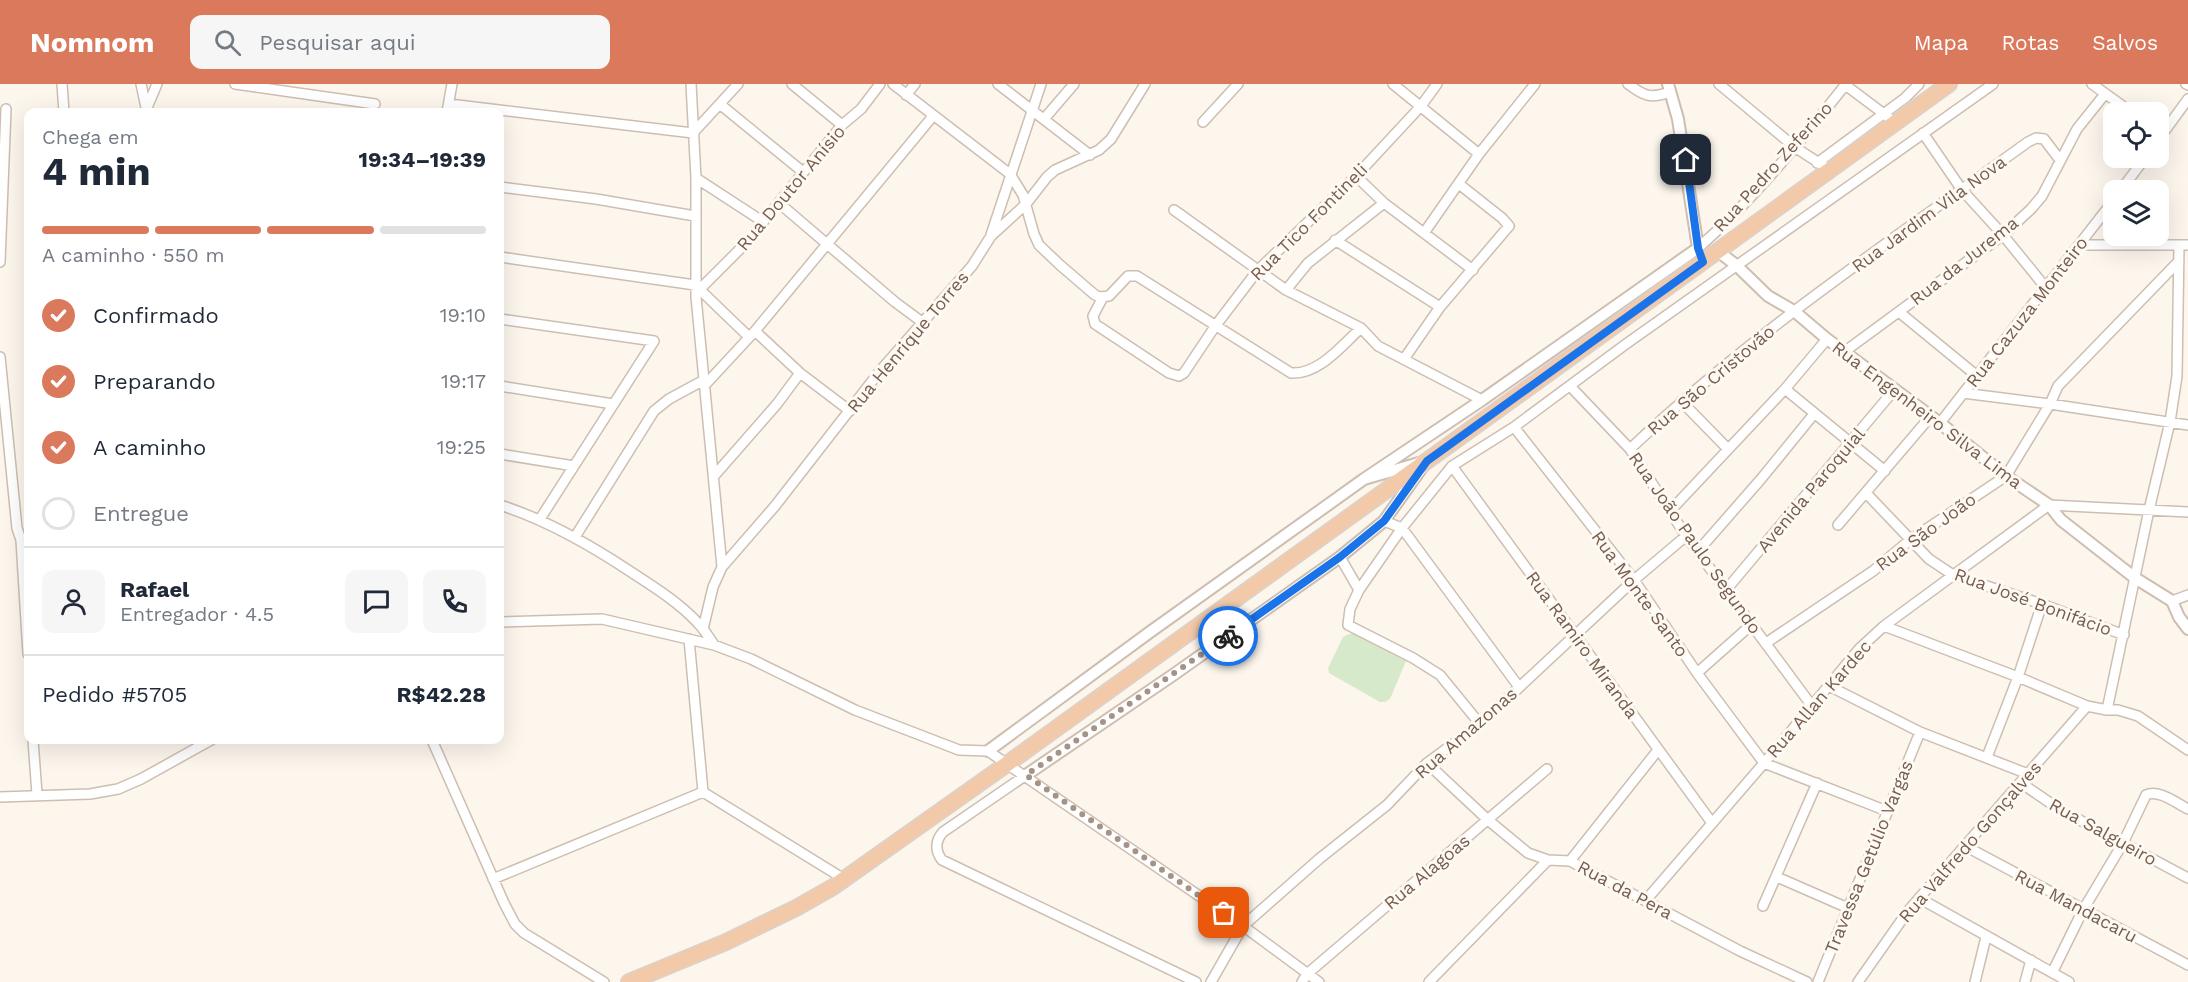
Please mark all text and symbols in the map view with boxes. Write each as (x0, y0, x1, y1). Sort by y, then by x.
search box (190, 15, 610, 69)
text: Nomnom (30, 26, 154, 59)
icon: search (211, 26, 244, 59)
text: Pesquisar aqui (259, 30, 416, 55)
text: Mapa (1914, 30, 1968, 55)
text: Rotas (2001, 30, 2059, 55)
text: Salvos (2092, 30, 2158, 55)
street label: Rua Pedro Zeferino (1709, 97, 1837, 236)
map controls (2103, 102, 2169, 246)
button: locate (2103, 102, 2169, 168)
street label: Rua Doutor Anísio (732, 121, 849, 255)
text: Chega em (42, 125, 139, 149)
pin (1660, 134, 1711, 185)
icon: home (1669, 143, 1702, 176)
text: 19:34–19:39 (358, 147, 486, 172)
text: 4 min (42, 149, 151, 194)
street label: Rua Jardim Vila Nova (1848, 151, 2010, 277)
street label: Rua Tico Fontineli (1246, 159, 1371, 284)
button: layers (2103, 180, 2169, 246)
street label: Rua da Jurema (1905, 212, 2022, 309)
street label: Rua Cazuza Monteiro (1961, 232, 2092, 391)
text: A caminho · 550 m (42, 243, 225, 267)
street label: Rua Henrique Torres (842, 267, 973, 417)
icon: check (42, 299, 75, 332)
text: Confirmado (93, 303, 219, 328)
text: 19:10 (440, 303, 486, 327)
street label: Rua São Cristovão (1643, 320, 1779, 439)
street label: Rua Engenheiro Silva Lima (1828, 336, 2026, 493)
icon: check (42, 365, 75, 398)
text: Preparando (93, 369, 216, 394)
text: 19:17 (441, 369, 486, 393)
street label: Avenida Paroquial (1752, 423, 1869, 556)
icon: check (42, 431, 75, 464)
text: A caminho (93, 435, 206, 460)
text: 19:25 (437, 435, 486, 459)
street label: Rua João Paulo Segundo (1625, 448, 1766, 638)
street label: Rua São João (1872, 488, 1980, 575)
text: Entregue (93, 501, 189, 526)
street label: Rua Monte Santo (1588, 527, 1693, 661)
street label: Rua José Bonifácio (1952, 563, 2115, 640)
street label: Rua Ramiro Miranda (1522, 567, 1643, 722)
button: person (42, 570, 105, 633)
button: chat (345, 570, 408, 633)
button: phone (423, 570, 486, 633)
text: Rafael (120, 577, 189, 602)
text: Entregador · 4.5 (120, 602, 274, 626)
courier (1198, 606, 1258, 666)
icon: bike (1212, 620, 1245, 653)
street label: Rua Allan Kardec (1762, 636, 1875, 762)
text: Pedido #5705 (42, 682, 187, 707)
text: R$42.28 (396, 682, 486, 707)
street label: Rua Amazonas (1410, 683, 1521, 783)
street label: Travessa Getúlio Vargas (1820, 757, 1917, 957)
street label: Rua Valfredo Gonçalves (1894, 757, 2045, 927)
street label: Rua Salgueiro (2046, 793, 2161, 870)
street label: Rua Alagoas (1379, 830, 1474, 914)
street label: Rua da Pera (1574, 856, 1676, 923)
street label: Rua Mandacaru (2011, 864, 2141, 947)
pin (1198, 887, 1249, 938)
icon: bag (1207, 896, 1240, 929)

